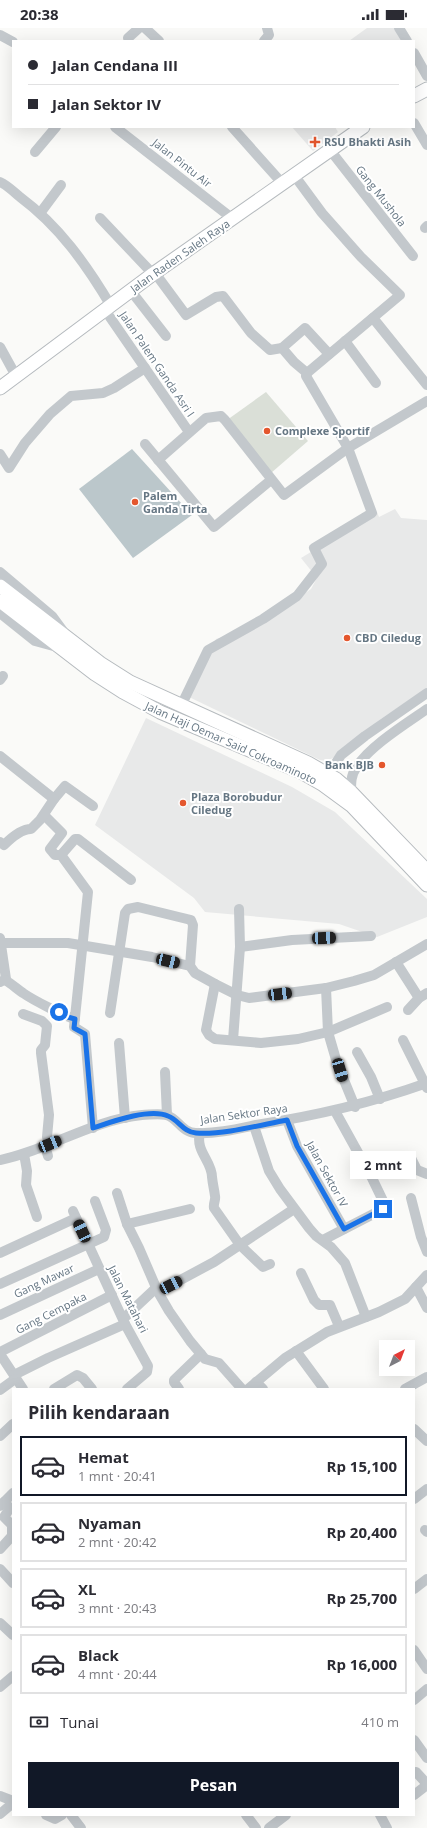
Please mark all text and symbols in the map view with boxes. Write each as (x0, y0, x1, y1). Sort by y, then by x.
text: 20:38 (20, 4, 59, 24)
text: Jalan Cendana III (52, 55, 178, 75)
text: Jalan Sektor IV (52, 94, 161, 114)
street label: Jalan Pintu Air (149, 134, 215, 191)
place label: RSU Bhakti Asih (324, 134, 411, 149)
marker: RSU Bhakti Asih (309, 136, 321, 148)
street label: Gang Mushola (353, 162, 410, 229)
street label: Jalan Raden Saleh Raya (126, 216, 232, 296)
street label: Jalan Palem Ganda Asri I (116, 307, 198, 419)
place label: Complexe Sportif (275, 423, 370, 438)
marker: Complexe Sportif (262, 426, 272, 436)
place label: Palem Ganda Tirta (143, 488, 207, 516)
marker: Palem Ganda Tirta (130, 497, 140, 507)
place label: CBD Ciledug (355, 630, 422, 645)
marker: CBD Ciledug (342, 633, 352, 643)
street label: Jalan Haji Oemar Said Cokroaminoto (142, 697, 320, 787)
place label: Bank BJB (325, 757, 374, 772)
marker: Bank BJB (377, 760, 387, 770)
place label: Plaza Borobudur Ciledug (191, 789, 282, 817)
marker: Plaza Borobudur Ciledug (178, 798, 188, 808)
car (312, 932, 336, 944)
car (155, 952, 181, 970)
car (267, 987, 293, 1001)
route start (50, 1003, 68, 1021)
car (331, 1057, 349, 1083)
street label: Jalan Sektor Raya (198, 1100, 289, 1127)
car (37, 1134, 63, 1154)
street label: Jalan Sektor IV (303, 1137, 352, 1210)
callout: 2 mnt (350, 1151, 416, 1179)
text: 2 mnt (364, 1156, 402, 1174)
route end (374, 1200, 392, 1218)
car (71, 1218, 93, 1244)
street label: Gang Mawar (11, 1260, 77, 1301)
street label: Jalan Matahari (105, 1262, 152, 1335)
car (158, 1274, 184, 1296)
street label: Gang Cempaka (13, 1288, 89, 1337)
north arrow (379, 1340, 415, 1376)
map controls (379, 1340, 415, 1376)
text: Pilih kendaraan (28, 1400, 170, 1424)
text: Hemat (78, 1447, 129, 1467)
icon: car (30, 1448, 66, 1484)
text: Rp 15,100 (327, 1456, 397, 1476)
text: 1 mnt · 20:41 (78, 1467, 157, 1485)
text: Nyaman (78, 1513, 141, 1533)
icon: car (30, 1514, 66, 1550)
text: Rp 20,400 (327, 1522, 397, 1542)
text: 2 mnt · 20:42 (78, 1533, 157, 1551)
text: XL (78, 1579, 96, 1599)
icon: car (30, 1580, 66, 1616)
text: Rp 25,700 (327, 1588, 397, 1608)
text: 3 mnt · 20:43 (78, 1599, 157, 1617)
text: Black (78, 1645, 119, 1665)
icon: car (30, 1646, 66, 1682)
text: Rp 16,000 (327, 1654, 397, 1674)
text: 4 mnt · 20:44 (78, 1665, 157, 1683)
icon: cash (28, 1711, 50, 1733)
text: Tunai (60, 1712, 99, 1732)
text: 410 m (361, 1713, 399, 1731)
button: Pesan (28, 1762, 399, 1808)

